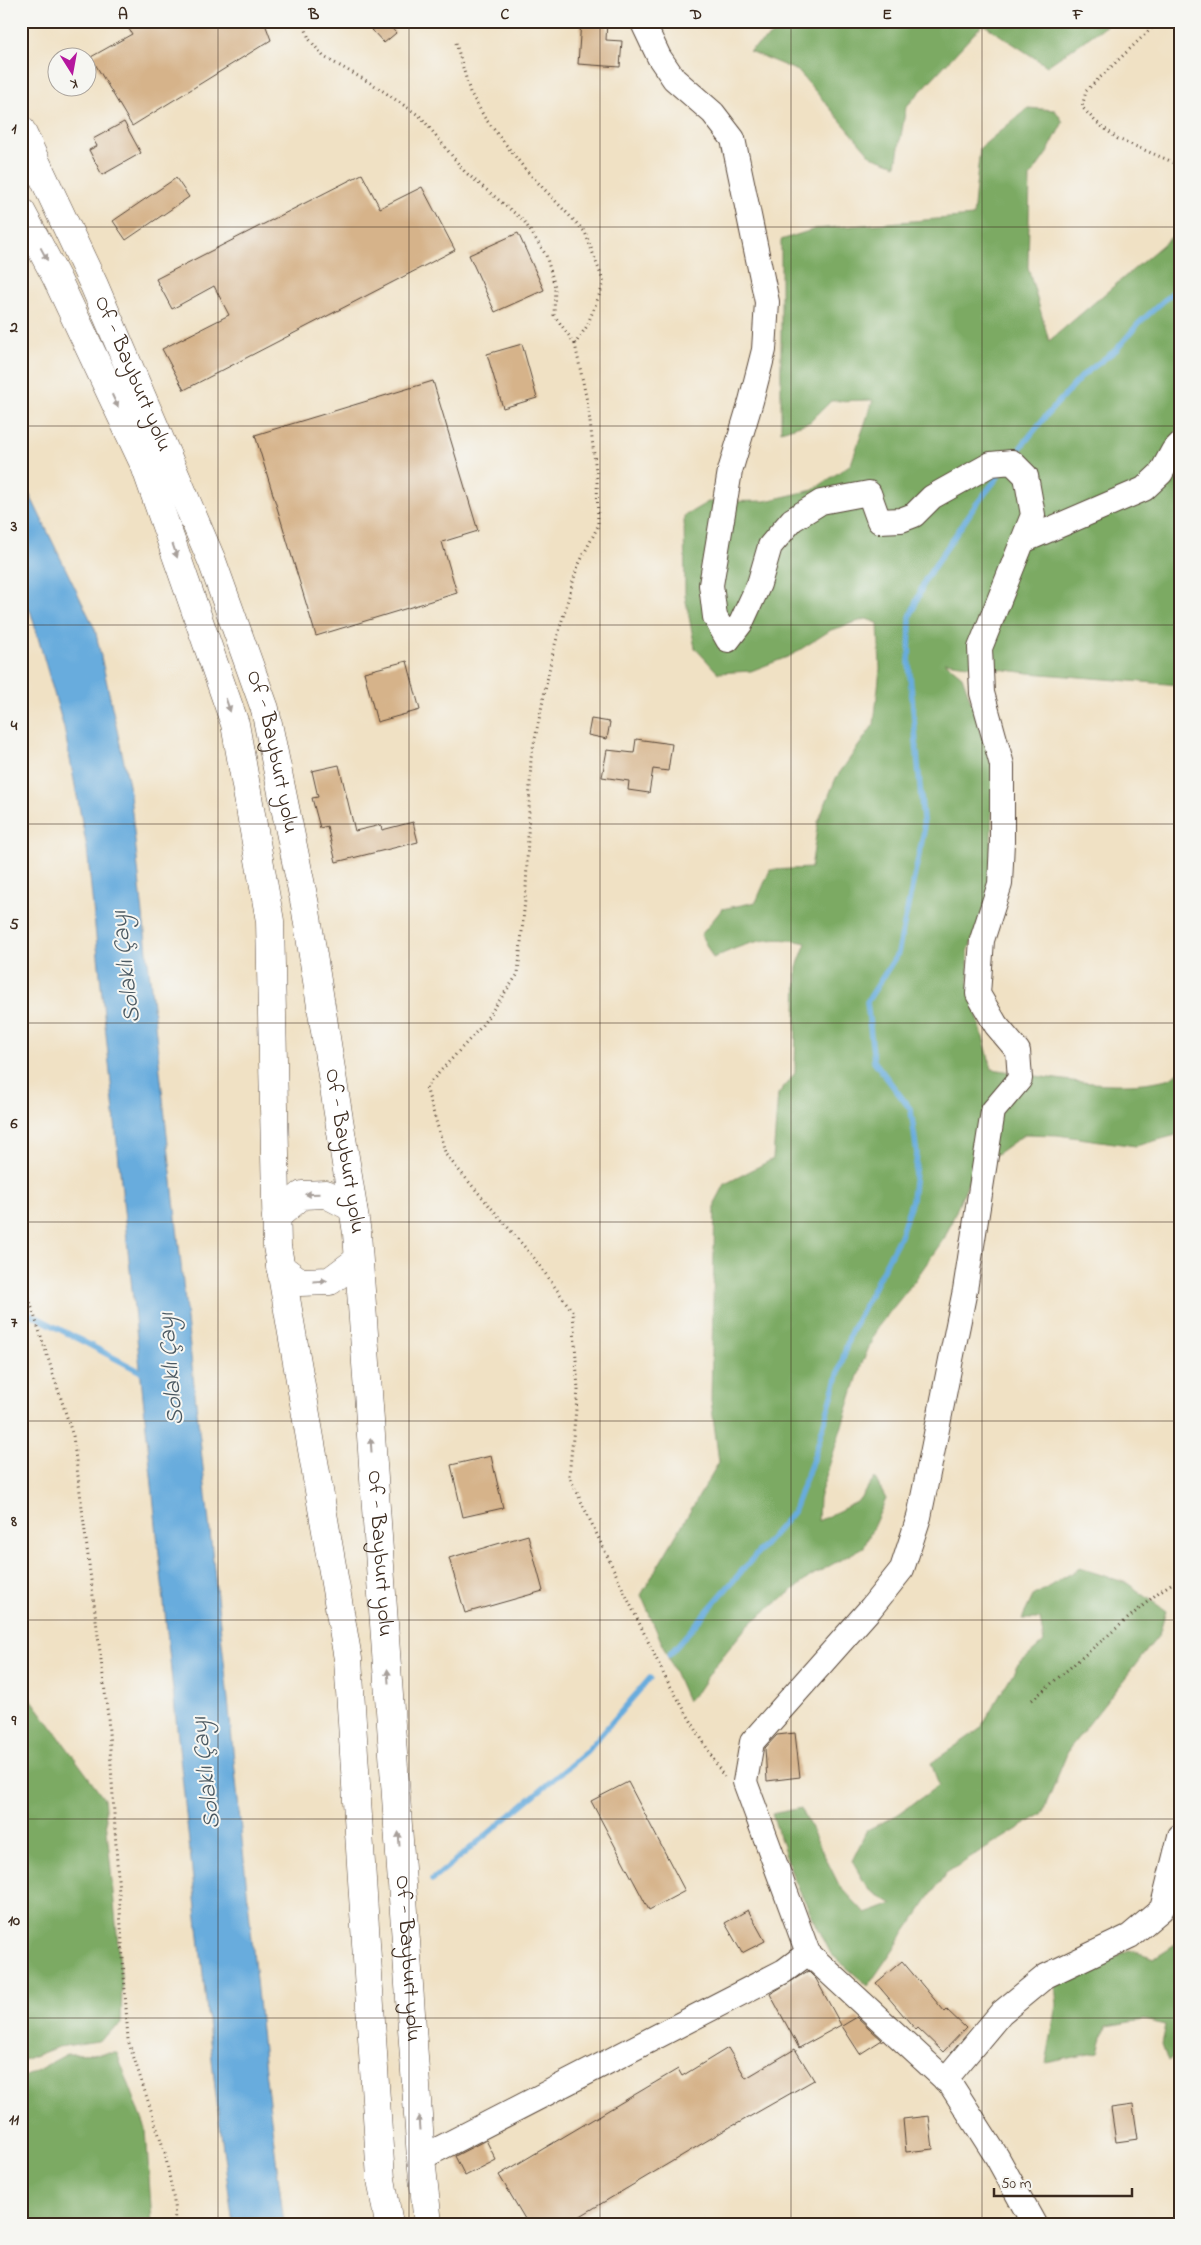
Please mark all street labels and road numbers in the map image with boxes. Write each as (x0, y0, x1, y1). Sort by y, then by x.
street label: Of - Bayburt yolu (85, 291, 179, 457)
street label: Of - Bayburt yolu (236, 666, 306, 836)
street label: Of - Bayburt yolu (315, 1066, 373, 1236)
street label: Of - Bayburt yolu (357, 1469, 401, 1638)
street label: Of - Bayburt yolu (385, 1874, 429, 2043)

